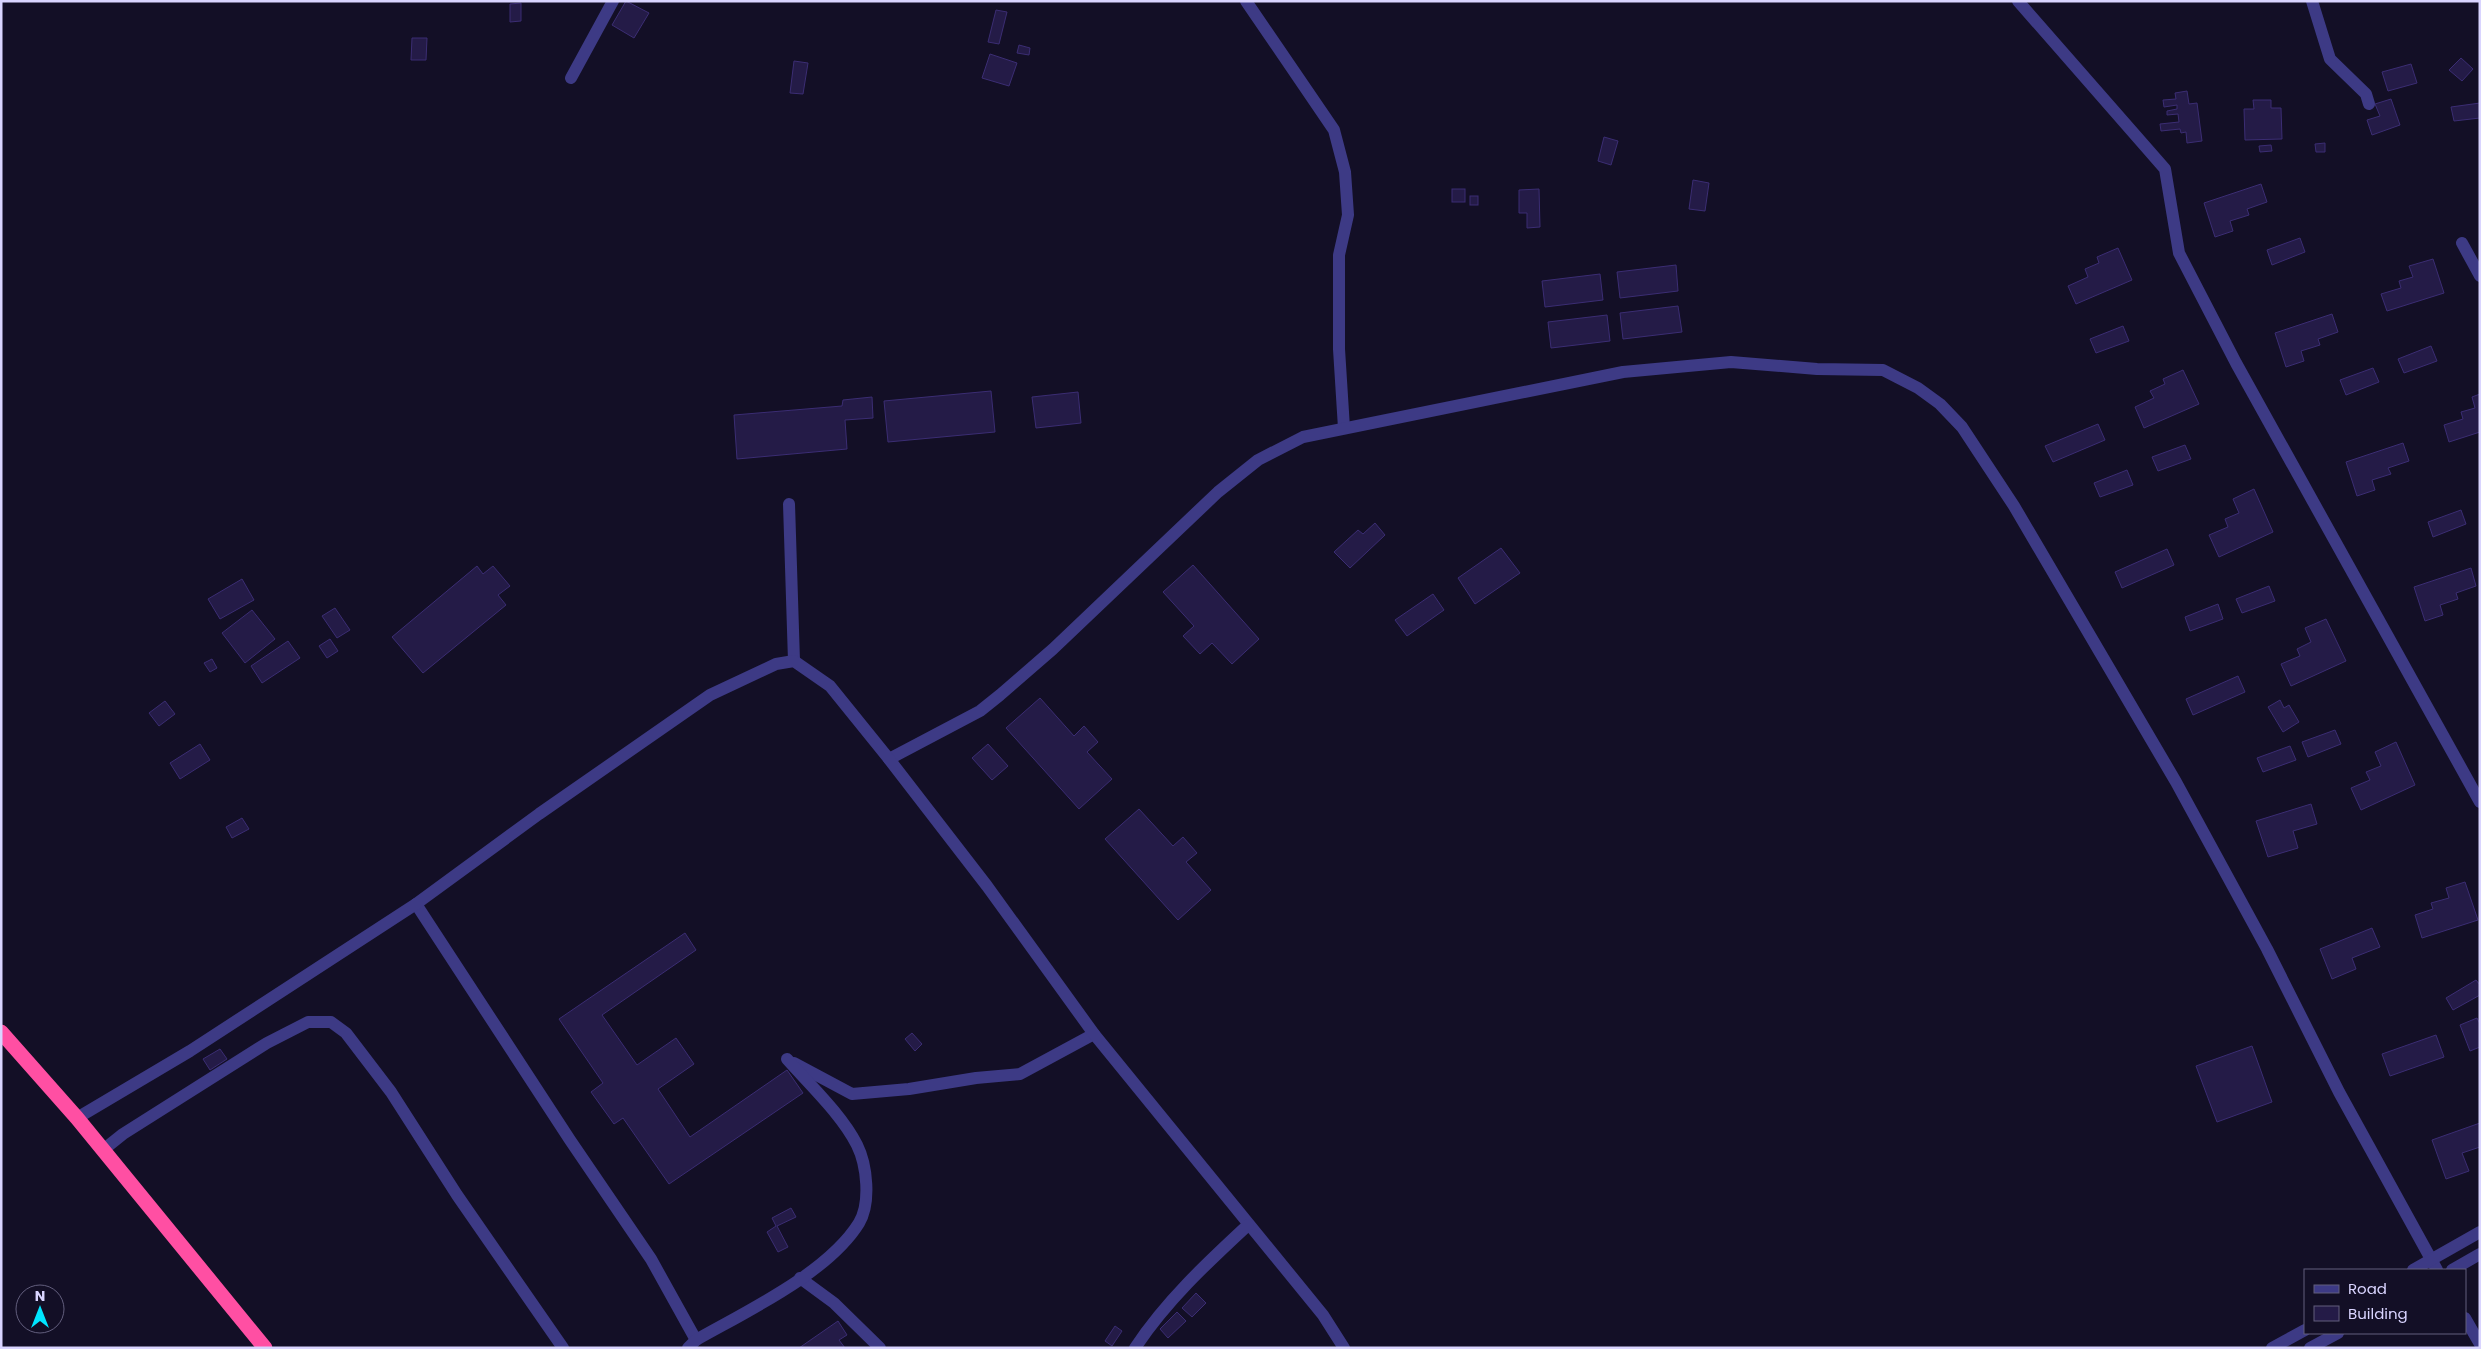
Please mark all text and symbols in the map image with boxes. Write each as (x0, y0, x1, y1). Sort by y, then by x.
legend (2304, 1269, 2466, 1334)
text: Road (2348, 1278, 2387, 1299)
north arrow (15, 1284, 65, 1334)
text: N (35, 1286, 45, 1306)
text: Building (2348, 1303, 2408, 1324)

